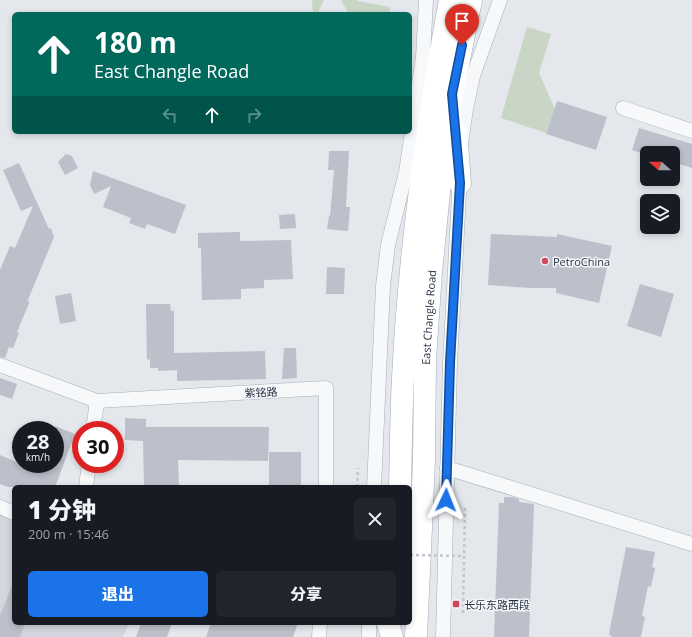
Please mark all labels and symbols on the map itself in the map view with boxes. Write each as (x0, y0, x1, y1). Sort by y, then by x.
pin (445, 4, 479, 45)
north arrow (640, 146, 680, 186)
place label: PetroChina (553, 254, 610, 269)
marker: PetroChina (540, 256, 550, 266)
street label: East Changle Road (417, 269, 439, 365)
street label: 紫铭路 (244, 384, 278, 400)
speed limit sign: 30 (72, 421, 124, 473)
position arrow (425, 479, 467, 521)
place label: 长乐东路西段 (464, 597, 530, 612)
marker: 长乐东路西段 (451, 599, 461, 609)

